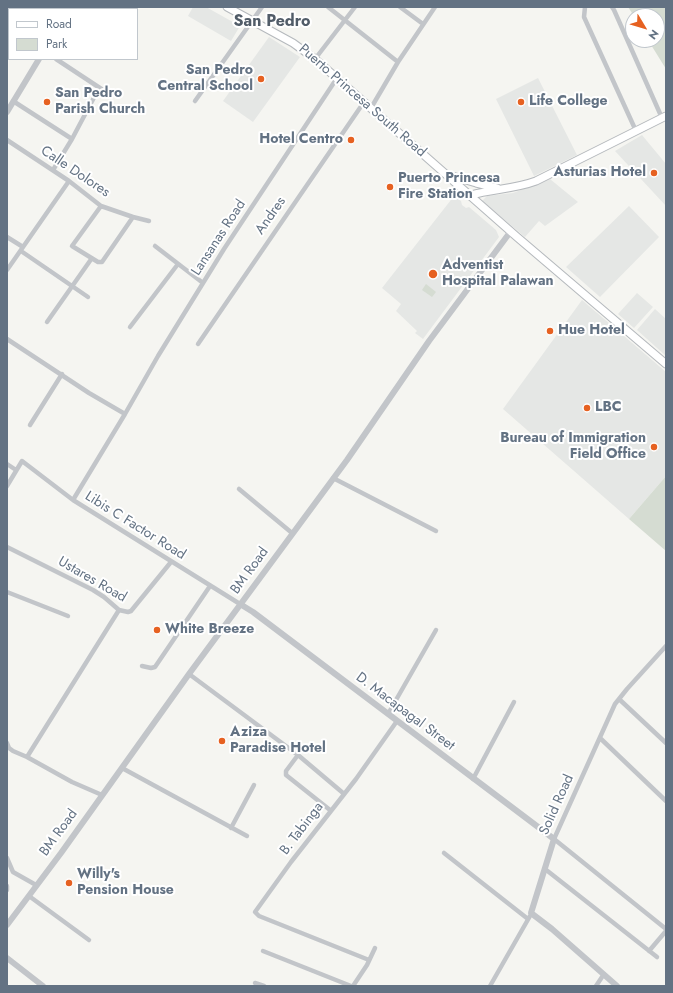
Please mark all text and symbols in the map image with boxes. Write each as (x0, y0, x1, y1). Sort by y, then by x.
legend (8, 8, 138, 60)
north arrow (625, 8, 665, 48)
district label: San Pedro (234, 12, 310, 32)
text: Road (46, 15, 72, 33)
text: N (645, 26, 663, 43)
text: Park (46, 35, 67, 53)
street label: Puerto Princesa South Road (295, 41, 429, 161)
place label: San Pedro Central School (157, 63, 253, 96)
marker: San Pedro Central School (256, 74, 266, 84)
place label: San Pedro Parish Church (55, 86, 145, 118)
place label: Life College (529, 94, 608, 110)
marker: San Pedro Parish Church (42, 97, 52, 107)
marker: Life College (516, 97, 526, 107)
place label: Hotel Centro (259, 132, 343, 148)
marker: Hotel Centro (346, 135, 356, 145)
street label: Calle Dolores (37, 143, 113, 201)
place label: Asturias Hotel (554, 165, 646, 181)
marker: Asturias Hotel (649, 168, 659, 178)
place label: Puerto Princesa Fire Station (398, 171, 500, 204)
marker: Puerto Princesa Fire Station (385, 182, 395, 192)
street label: Andres (252, 194, 290, 238)
street label: Lansanas Road (188, 197, 250, 279)
place label: Adventist Hospital Palawan (442, 258, 553, 290)
marker: Adventist Hospital Palawan (427, 268, 439, 280)
place label: Hue Hotel (558, 323, 625, 339)
marker: Hue Hotel (545, 326, 555, 336)
place label: LBC (595, 400, 622, 416)
marker: LBC (582, 403, 592, 413)
place label: Bureau of Immigration Field Office (500, 431, 646, 464)
marker: Bureau of Immigration Field Office (649, 442, 659, 452)
street label: Libis C Factor Road (82, 488, 188, 564)
street label: BM Road (227, 544, 273, 598)
street label: Ustares Road (55, 554, 129, 606)
place label: White Breeze (165, 622, 254, 638)
marker: White Breeze (152, 625, 162, 635)
street label: D. Macapagal Street (352, 669, 458, 755)
place label: Aziza Paradise Hotel (230, 725, 326, 758)
marker: Aziza Paradise Hotel (217, 736, 227, 746)
street label: Solid Road (536, 772, 578, 838)
street label: B. Tabinga (277, 799, 327, 859)
street label: BM Road (36, 806, 82, 860)
place label: Willy's Pension House (77, 867, 174, 900)
marker: Willy's Pension House (64, 878, 74, 888)

